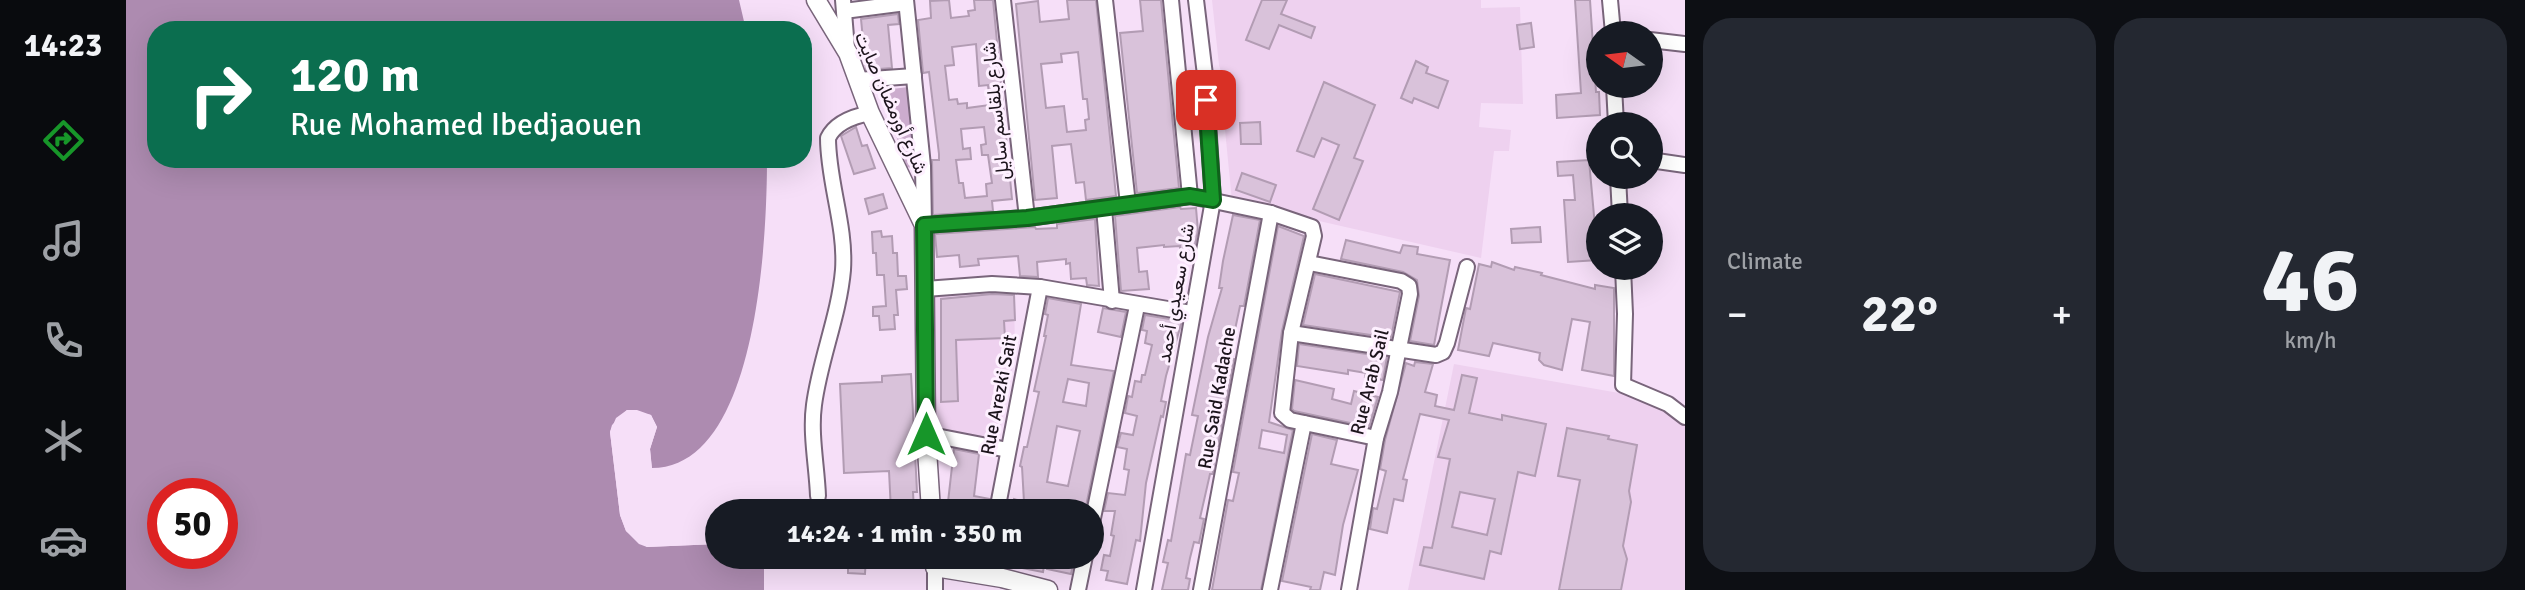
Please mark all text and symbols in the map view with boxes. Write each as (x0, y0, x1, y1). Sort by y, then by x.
north arrow (1586, 21, 1662, 98)
map controls (1586, 21, 1663, 280)
text: 14:23 (24, 26, 102, 65)
street label: شارع أورمضان صايت (849, 28, 933, 178)
street label: شارع بلقاسم سايل (977, 41, 1015, 181)
text: 120 m (290, 45, 420, 105)
icon: right (175, 49, 266, 140)
pin (1176, 70, 1236, 130)
icon: arrive (1187, 81, 1225, 119)
text: Rue Mohamed Ibedjaouen (290, 105, 642, 144)
button: search (1586, 112, 1663, 189)
icon: directions (39, 116, 88, 165)
button: layers (1586, 203, 1663, 280)
icon: music (39, 216, 88, 265)
street label: شارع سعيدي أحمد (1152, 221, 1203, 365)
text: 46 (2261, 224, 2360, 337)
text: Climate (1727, 247, 1803, 276)
text: 22° (1861, 282, 1938, 346)
text: − (1727, 291, 1748, 338)
text: + (2051, 291, 2072, 338)
icon: phone (39, 316, 88, 365)
street label: Rue Said Kadache (1193, 325, 1241, 471)
text: km/h (2284, 326, 2337, 355)
street label: Rue Arab Sail (1345, 327, 1395, 437)
street label: Rue Arezki Sait (976, 333, 1022, 457)
position arrow (889, 397, 963, 471)
icon: climate (39, 416, 88, 465)
speed limit sign: 50 (147, 478, 238, 569)
icon: car (39, 516, 88, 565)
text: 14:24 · 1 min · 350 m (787, 518, 1022, 550)

